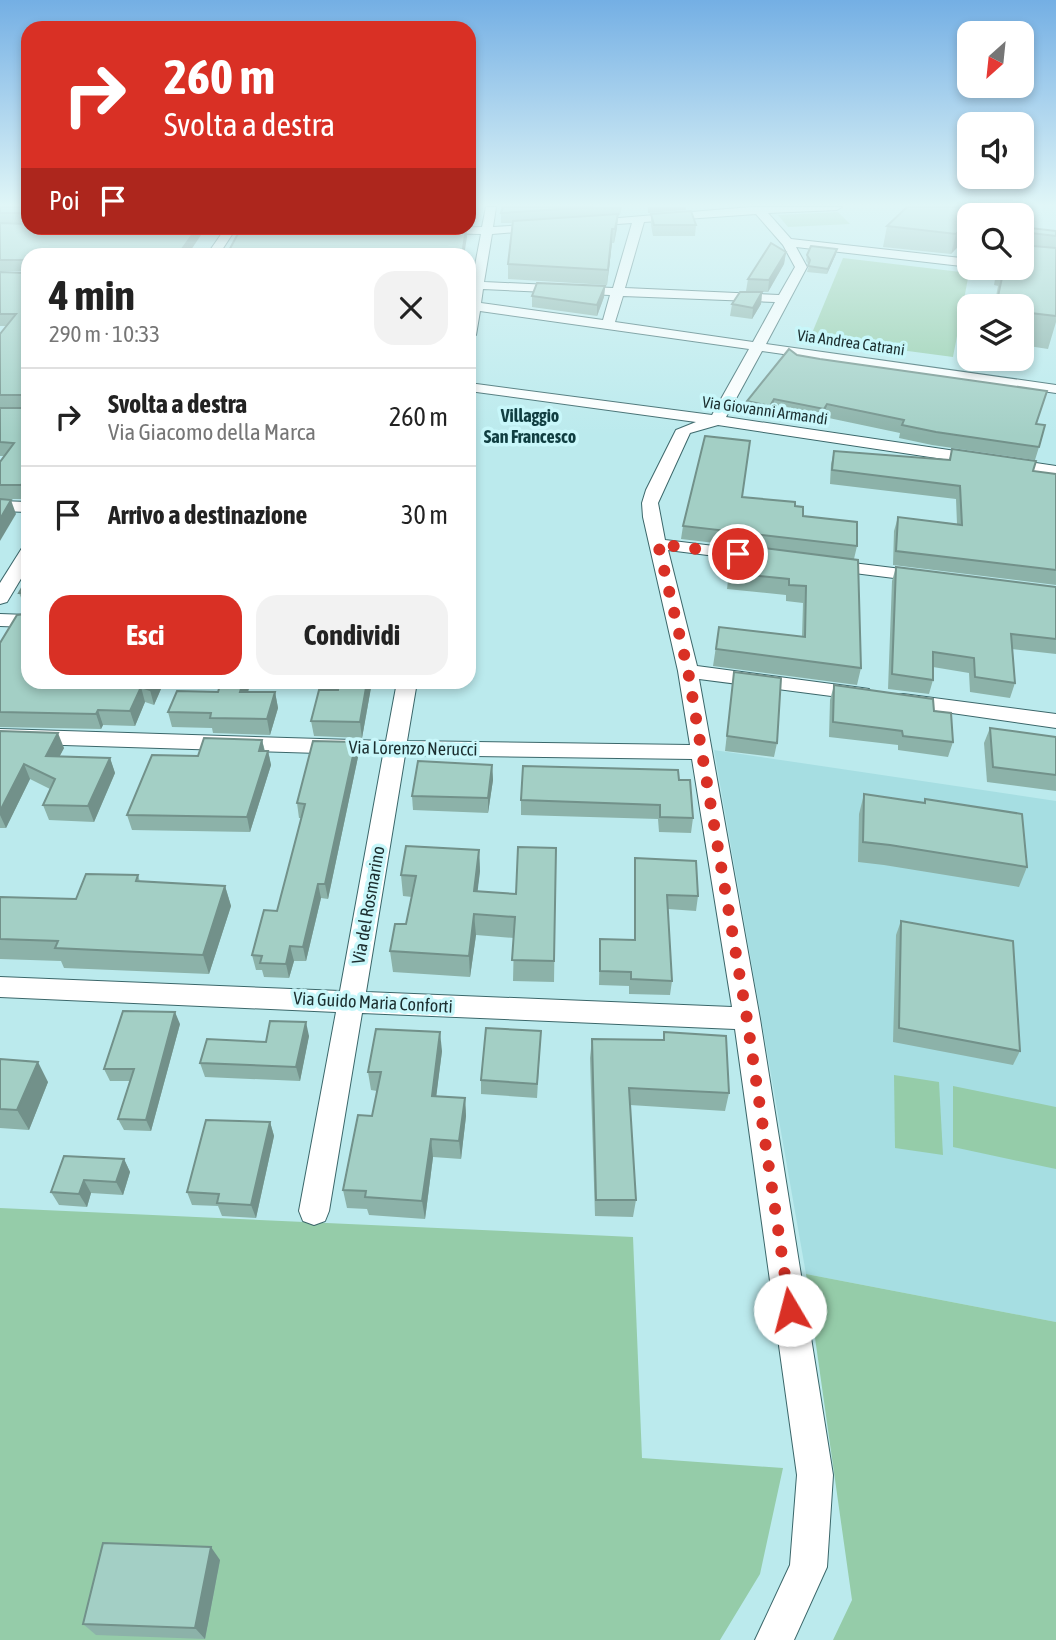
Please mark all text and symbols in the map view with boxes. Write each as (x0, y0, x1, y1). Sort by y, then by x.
north arrow (957, 21, 1034, 98)
map controls (957, 21, 1034, 371)
text: 260 m (164, 48, 275, 104)
icon: right (49, 49, 140, 140)
text: Svolta a destra (164, 106, 335, 143)
button: sound (957, 112, 1034, 189)
icon: arrive (94, 182, 132, 220)
text: Poi (49, 186, 80, 216)
button: search (957, 203, 1034, 280)
text: 4 min (49, 271, 135, 319)
button: close (374, 271, 448, 345)
button: layers (957, 294, 1034, 371)
text: 290 m · 10:33 (49, 321, 160, 347)
street label: Via Andrea Catrani (796, 326, 906, 358)
text: Svolta a destra (108, 389, 247, 419)
street label: Via Giovanni Armandi (701, 392, 829, 428)
icon: right (49, 398, 87, 436)
text: 260 m (389, 402, 448, 432)
district label: Villaggio San Francesco (484, 405, 576, 447)
text: Via Giacomo della Marca (108, 419, 316, 445)
icon: arrive (49, 496, 87, 534)
text: Arrivo a destinazione (108, 500, 307, 530)
text: 30 m (401, 500, 448, 530)
pin (708, 524, 768, 584)
icon: arrive (719, 535, 757, 573)
button: Esci (49, 595, 242, 675)
button: Condividi (256, 595, 448, 675)
street label: Via Lorenzo Nerucci (348, 736, 478, 760)
street label: Via del Rosmarino (347, 844, 389, 966)
street label: Via Guido Maria Conforti (293, 987, 453, 1017)
position arrow (753, 1273, 827, 1347)

